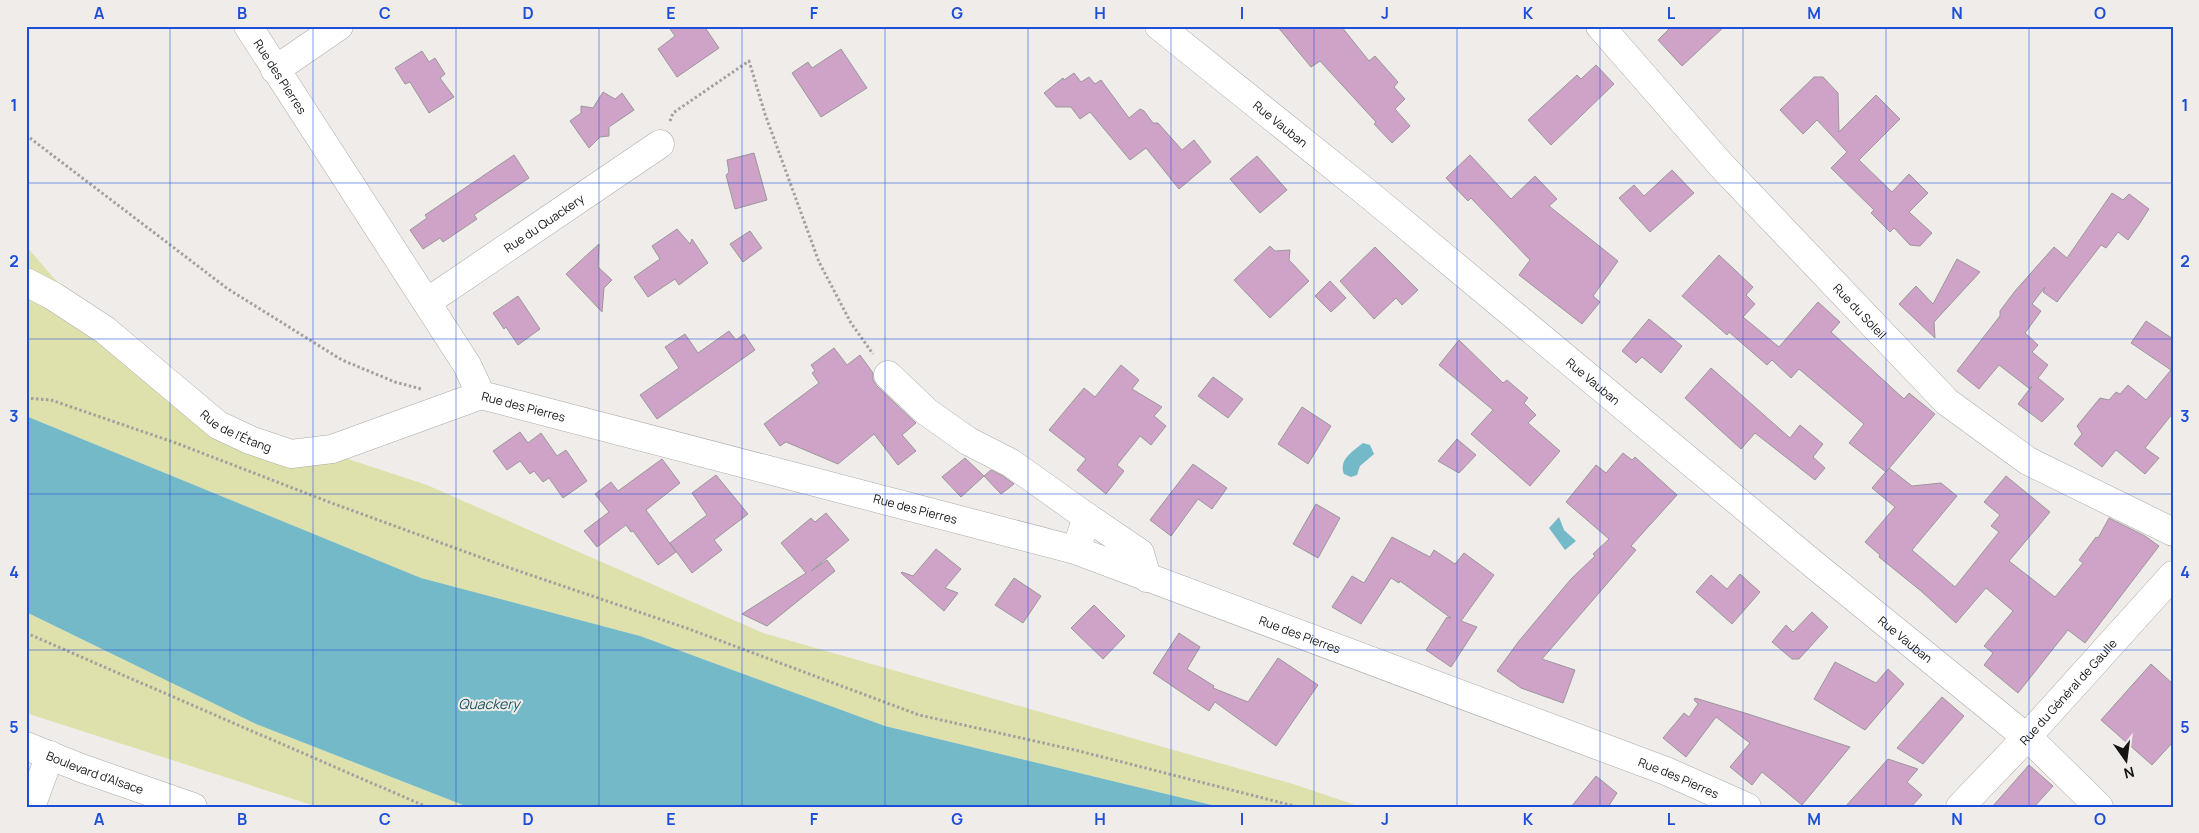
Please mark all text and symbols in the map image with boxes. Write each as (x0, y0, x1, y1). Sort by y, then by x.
text: A (94, 2, 105, 24)
text: B (237, 2, 247, 24)
text: C (379, 2, 391, 24)
text: D (522, 2, 534, 24)
text: E (666, 2, 676, 24)
text: F (810, 2, 819, 24)
text: G (951, 2, 963, 24)
text: H (1094, 2, 1106, 24)
text: I (1240, 2, 1244, 24)
text: J (1381, 2, 1389, 24)
text: K (1523, 2, 1534, 24)
text: L (1667, 2, 1676, 24)
text: M (1807, 2, 1821, 24)
text: N (1951, 2, 1963, 24)
text: O (2094, 2, 2106, 24)
street label: Rue des Pierres (250, 36, 311, 117)
text: 1 (10, 94, 18, 116)
text: 1 (2181, 94, 2189, 116)
street label: Rue Vauban (1250, 97, 1312, 151)
street label: Rue du Quackery (500, 189, 588, 256)
text: 2 (9, 250, 19, 272)
text: 2 (2180, 250, 2190, 272)
street label: Rue du Soleil (1830, 280, 1891, 342)
street label: Rue Vauban (1563, 354, 1624, 409)
street label: Rue des Pierres (480, 387, 567, 425)
text: 3 (9, 405, 19, 427)
street label: Rue de l'Étang (197, 405, 274, 455)
text: 3 (2180, 405, 2190, 427)
street label: Rue des Pierres (872, 489, 959, 527)
text: 4 (9, 561, 19, 583)
text: 4 (2180, 561, 2190, 583)
street label: Rue des Pierres (1257, 611, 1343, 657)
street label: Rue Vauban (1875, 612, 1936, 666)
street label: Rue du Général de Gaulle (2015, 635, 2120, 748)
water label: Quackery (458, 694, 522, 713)
text: 5 (9, 716, 19, 738)
text: 5 (2180, 716, 2190, 738)
north arrow (2102, 736, 2152, 786)
street label: Boulevard d'Alsace (44, 747, 146, 798)
street label: Rue des Pierres (1636, 753, 1722, 802)
text: N (2122, 763, 2136, 784)
text: A (94, 808, 105, 830)
text: B (237, 808, 247, 830)
text: C (379, 808, 391, 830)
text: D (522, 808, 534, 830)
text: E (666, 808, 676, 830)
text: F (810, 808, 819, 830)
text: G (951, 808, 963, 830)
text: H (1094, 808, 1106, 830)
text: I (1240, 808, 1244, 830)
text: J (1381, 808, 1389, 830)
text: K (1523, 808, 1534, 830)
text: L (1667, 808, 1676, 830)
text: M (1807, 808, 1821, 830)
text: N (1951, 808, 1963, 830)
text: O (2094, 808, 2106, 830)

